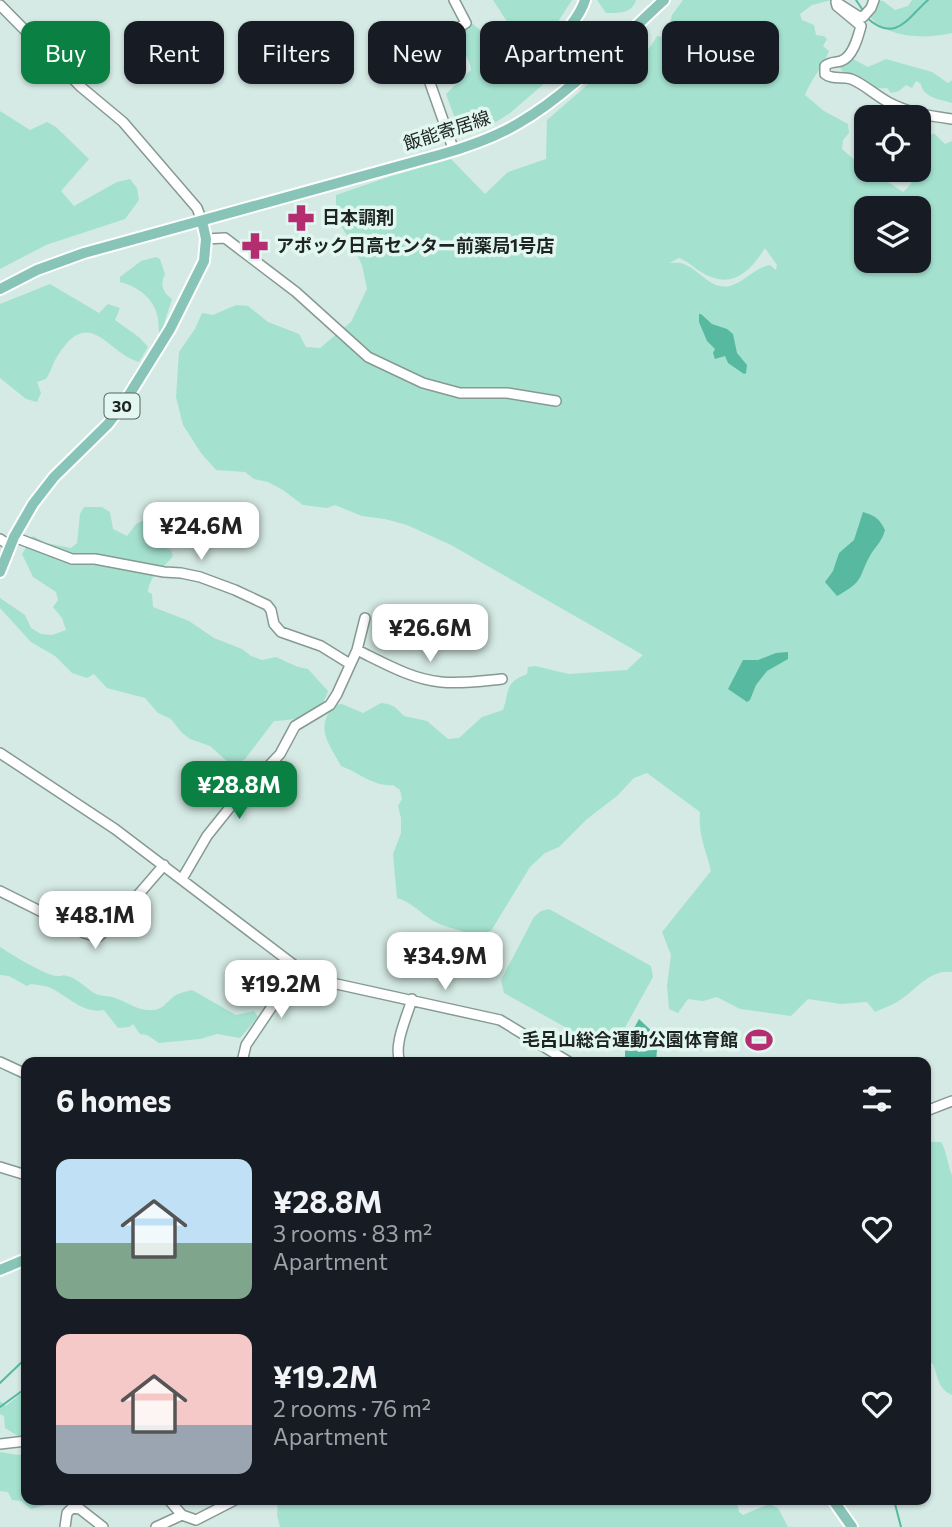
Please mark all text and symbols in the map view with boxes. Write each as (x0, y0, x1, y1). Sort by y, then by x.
chip: Buy (21, 21, 110, 84)
chip: Rent (124, 21, 224, 84)
chip: Filters (238, 21, 354, 84)
chip: New (368, 21, 466, 84)
chip: Apartment (480, 21, 648, 84)
chip: House (662, 21, 779, 84)
map controls (854, 105, 931, 273)
button: locate (854, 105, 931, 182)
street label: 飯能寄居線 (400, 106, 493, 154)
button: layers (854, 196, 931, 273)
pharmacy icon: 日本調剤 (286, 203, 316, 233)
place label: 日本調剤 (322, 206, 394, 228)
pharmacy icon: アポック日高センター前薬局1号店 (240, 231, 270, 261)
place label: アポック日高センター前薬局1号店 (276, 234, 554, 256)
road number: 30 (104, 394, 140, 418)
pin: ¥24.6M (144, 503, 258, 562)
text: ¥24.6M (159, 511, 243, 539)
pin: ¥26.6M (373, 604, 487, 664)
text: ¥26.6M (388, 613, 472, 641)
pin: ¥28.8M (182, 762, 296, 821)
text: ¥28.8M (197, 770, 281, 798)
pin: ¥48.1M (38, 892, 152, 951)
text: ¥48.1M (55, 900, 135, 928)
pin: ¥34.9M (388, 932, 502, 992)
text: ¥34.9M (403, 941, 487, 969)
pin: ¥19.2M (224, 960, 338, 1020)
text: ¥19.2M (241, 969, 321, 997)
sports icon: 毛呂山総合運動公園体育館 (744, 1025, 774, 1055)
place label: 毛呂山総合運動公園体育館 (522, 1028, 738, 1050)
icon: filters (858, 1080, 896, 1118)
text: 6 homes (56, 1081, 171, 1118)
text: ¥28.8M (273, 1182, 382, 1219)
icon: home (112, 1187, 196, 1271)
icon: heart (858, 1210, 896, 1248)
text: 3 rooms · 83 m² (273, 1219, 432, 1247)
text: Apartment (273, 1247, 388, 1275)
text: ¥19.2M (273, 1357, 378, 1394)
icon: home (112, 1362, 196, 1446)
icon: heart (858, 1385, 896, 1423)
text: 2 rooms · 76 m² (273, 1394, 431, 1422)
text: Apartment (273, 1422, 388, 1450)

